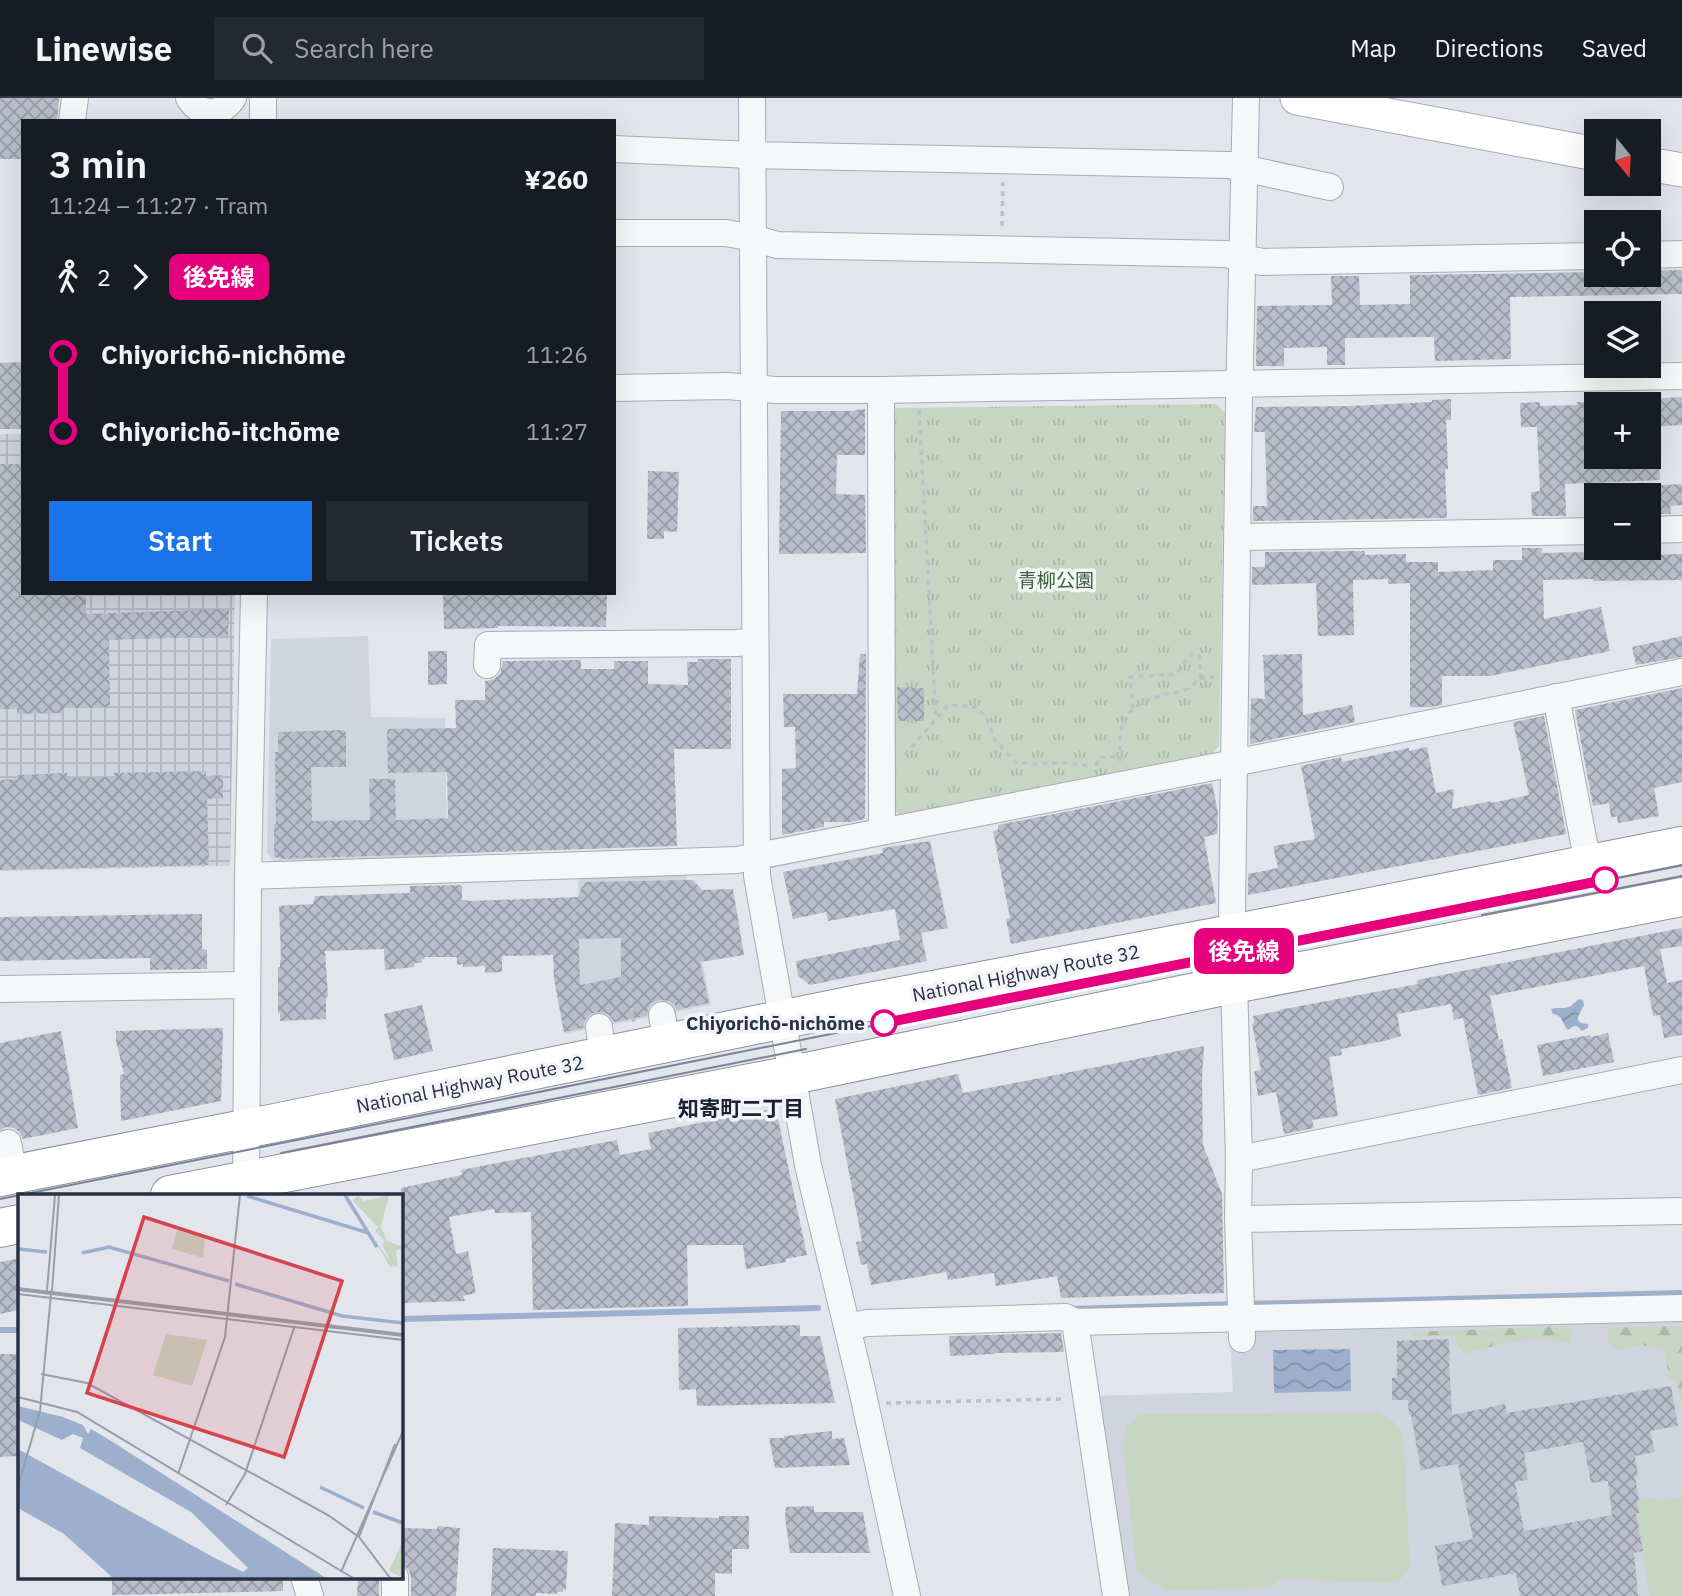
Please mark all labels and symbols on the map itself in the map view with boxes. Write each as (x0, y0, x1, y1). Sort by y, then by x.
north arrow (1584, 119, 1661, 196)
park label: 青柳公園 (1018, 568, 1094, 592)
unlabelled marker (1592, 867, 1618, 893)
line badge: 後免線 (1204, 928, 1284, 974)
street label: National Highway Route 32 (910, 939, 1142, 1007)
marker: Chiyorichō-nichōme (871, 1010, 897, 1036)
place label: Chiyorichō-nichōme (686, 1011, 865, 1035)
street label: National Highway Route 32 (354, 1050, 586, 1118)
district label: 知寄町二丁目 (678, 1094, 804, 1122)
inset map (18, 1194, 402, 1578)

